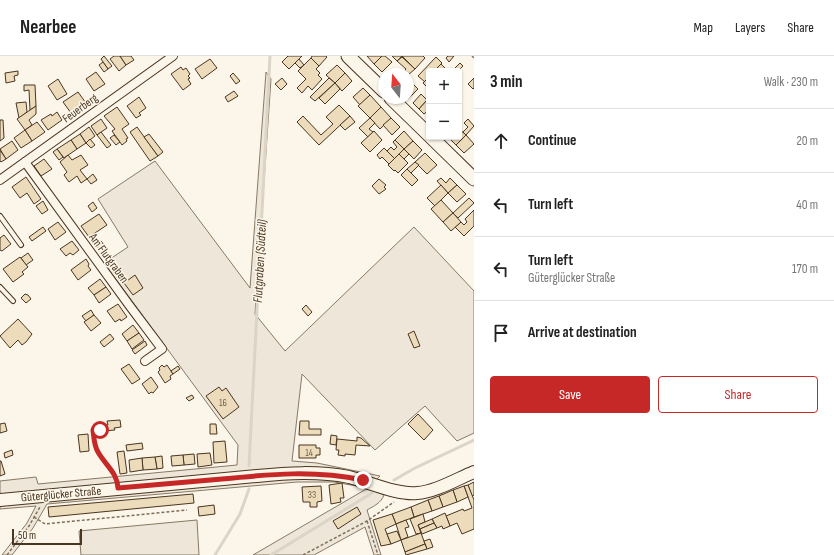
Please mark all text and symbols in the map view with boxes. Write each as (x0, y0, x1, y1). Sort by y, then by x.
text: Nearbee (20, 16, 76, 39)
text: Map (693, 19, 713, 36)
text: Layers (735, 19, 765, 36)
text: Share (787, 19, 814, 36)
north arrow (378, 68, 414, 104)
map controls (426, 68, 462, 140)
button: + (426, 68, 462, 104)
text: 3 min (490, 72, 523, 92)
text: Walk · 230 m (764, 74, 818, 90)
street label: Feuerberg (60, 90, 101, 126)
button: − (426, 104, 462, 140)
icon: ahead (490, 130, 512, 152)
text: Continue (528, 131, 577, 150)
text: 20 m (796, 133, 818, 149)
icon: left (490, 194, 512, 216)
text: Turn left (528, 195, 573, 214)
text: 40 m (796, 197, 818, 213)
water label: Flutgraben (Südteil) (250, 219, 270, 303)
street label: Am Flutgraben (85, 230, 132, 286)
text: Turn left (528, 251, 573, 270)
icon: left (490, 258, 512, 280)
text: 170 m (792, 261, 818, 277)
text: Güterglücker Straße (528, 270, 615, 286)
icon: arrive (490, 322, 512, 344)
text: Arrive at destination (528, 323, 637, 342)
button: Save (490, 376, 650, 413)
button: Share (658, 376, 818, 413)
house number: 16 (219, 397, 227, 409)
route start (91, 421, 109, 439)
house number: 14 (305, 447, 313, 459)
route end (354, 471, 372, 489)
street label: Güterglücker Straße (20, 484, 102, 505)
house number: 33 (308, 489, 316, 501)
scale bar (12, 527, 82, 546)
text: 50 m (18, 529, 36, 542)

